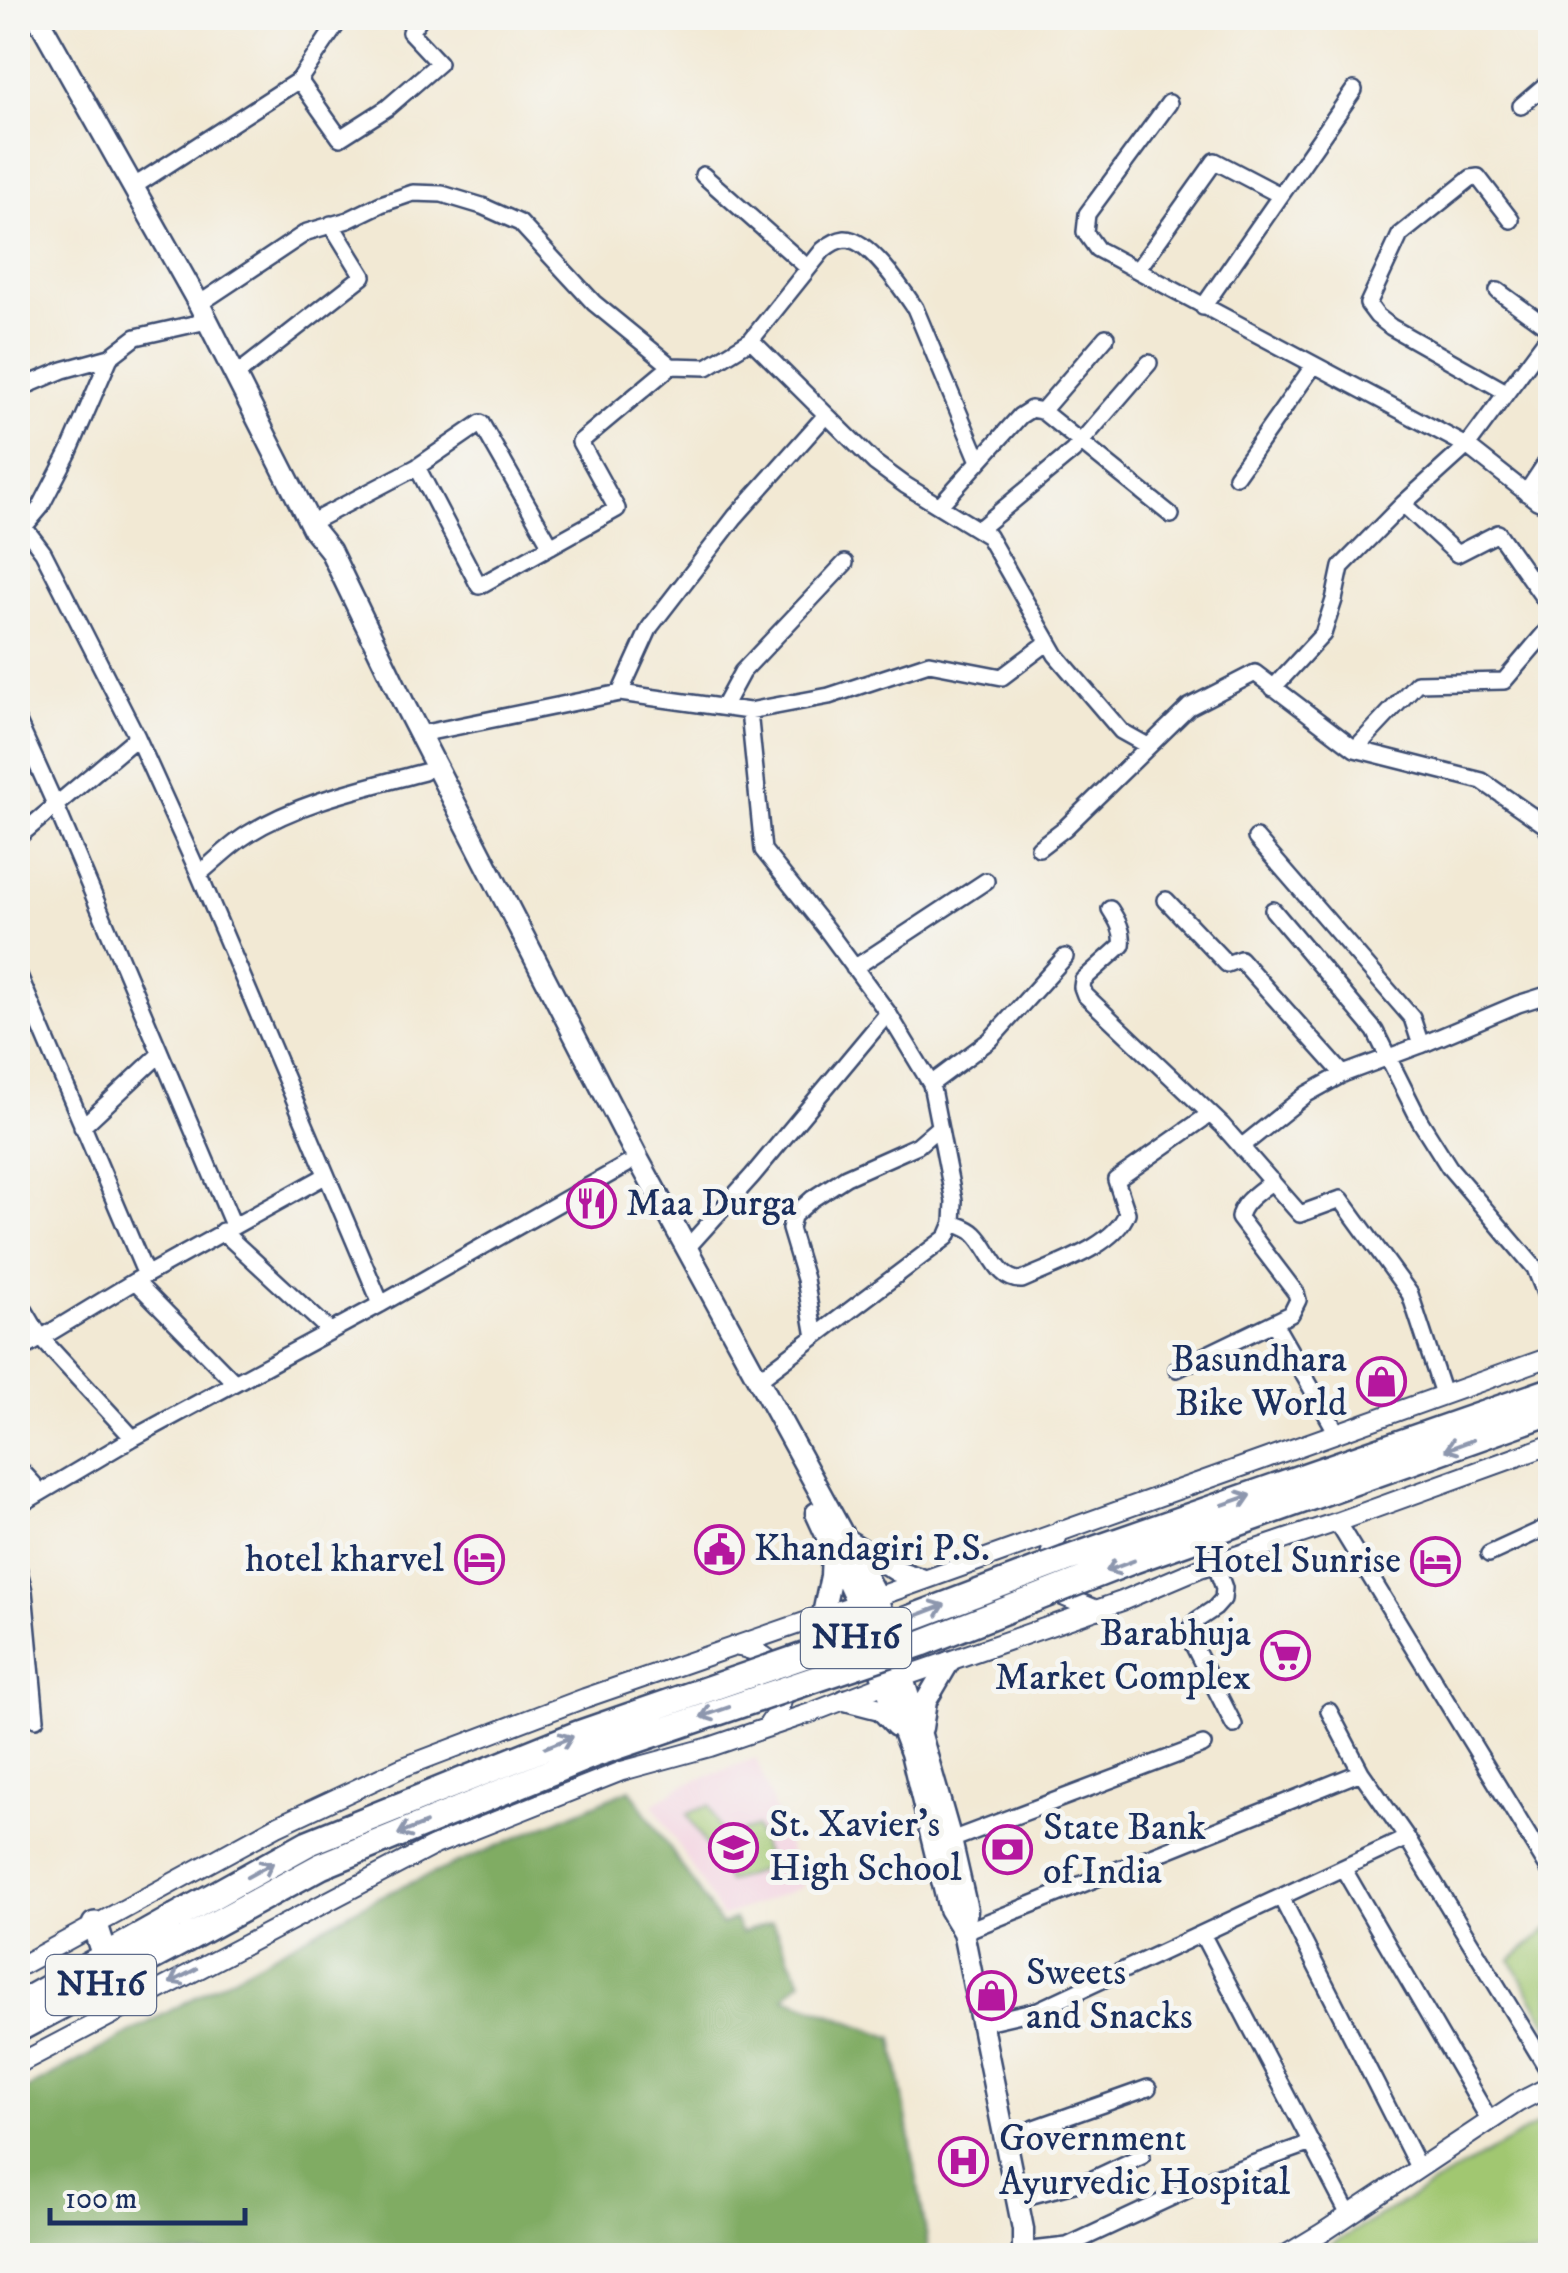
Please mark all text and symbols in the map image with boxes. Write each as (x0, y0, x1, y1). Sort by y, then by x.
restaurant icon: Maa Durga (565, 1178, 617, 1230)
place label: Maa Durga (626, 1180, 797, 1228)
place label: Basundhara Bike World (1171, 1336, 1347, 1428)
shop icon: Basundhara Bike World (1356, 1356, 1408, 1408)
one-way arrow (1443, 1438, 1475, 1456)
one-way arrow (1221, 1490, 1252, 1508)
public building icon: Khandagiri P.S. (693, 1523, 745, 1575)
place label: Khandagiri P.S. (754, 1525, 990, 1573)
hotel icon: hotel kharvel (453, 1534, 505, 1586)
hotel icon: Hotel Sunrise (1410, 1535, 1462, 1587)
place label: hotel kharvel (245, 1536, 445, 1584)
place label: Hotel Sunrise (1193, 1537, 1401, 1585)
one-way arrow (1105, 1558, 1136, 1576)
one-way arrow (916, 1600, 946, 1618)
road number: NH16 (801, 1608, 911, 1668)
place label: Barabhuja Market Complex (995, 1610, 1251, 1702)
supermarket icon: Barabhuja Market Complex (1260, 1630, 1312, 1682)
one-way arrow (701, 1704, 732, 1722)
one-way arrow (543, 1731, 574, 1749)
place label: St. Xavier's High School (769, 1801, 962, 1893)
place label: State Bank of India (1043, 1804, 1206, 1896)
one-way arrow (397, 1821, 428, 1839)
school or university icon: St. Xavier's High School (708, 1821, 760, 1873)
bank icon: State Bank of India (982, 1824, 1034, 1876)
one-way arrow (245, 1859, 275, 1879)
place label: Sweets and Snacks (1026, 1949, 1193, 2041)
road number: NH16 (46, 1955, 156, 2015)
one-way arrow (168, 1967, 198, 1987)
shop icon: Sweets and Snacks (965, 1969, 1017, 2021)
place label: Government Ayurvedic Hospital (999, 2115, 1291, 2207)
hospital icon: Government Ayurvedic Hospital (938, 2135, 990, 2187)
scale bar (50, 2163, 245, 2225)
text: 100 m (65, 2181, 137, 2218)

